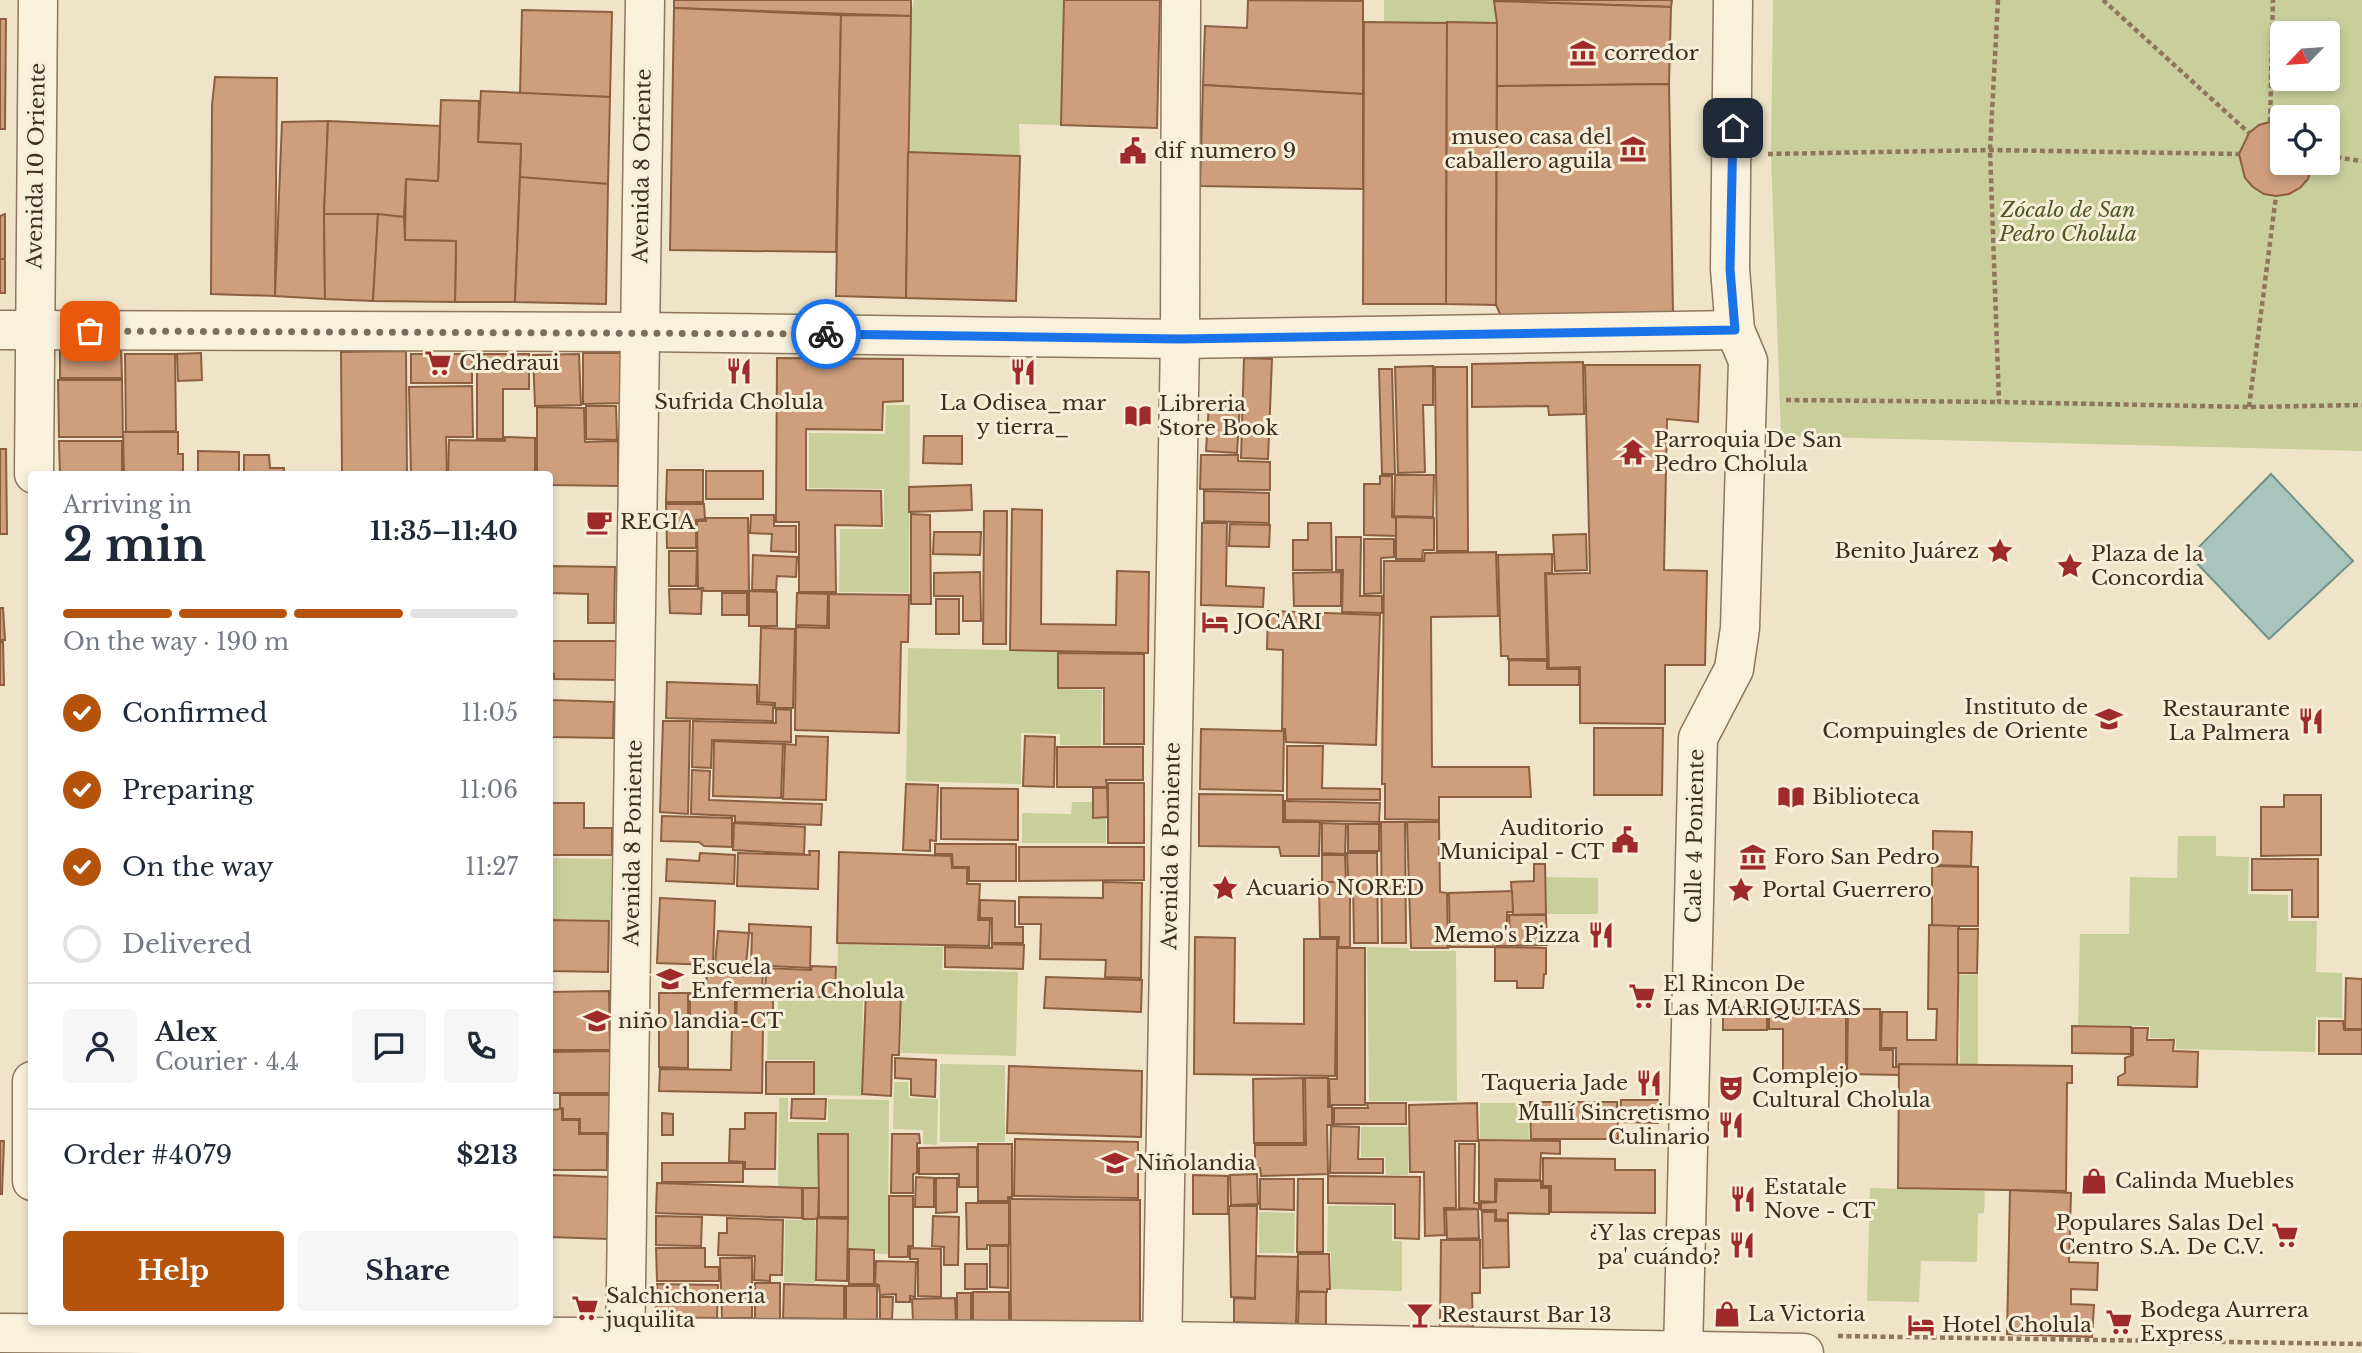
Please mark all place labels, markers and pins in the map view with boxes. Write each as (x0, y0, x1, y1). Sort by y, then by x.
museum icon: corredor (1568, 38, 1598, 68)
place label: corredor (1604, 40, 1699, 66)
pin (1703, 98, 1763, 158)
place label: museo casa del caballero aguila (1445, 124, 1612, 174)
museum icon: museo casa del caballero aguila (1618, 134, 1648, 164)
public building icon: dif numero 9 (1118, 136, 1148, 166)
place label: dif numero 9 (1154, 138, 1296, 164)
pin (60, 301, 120, 361)
supermarket icon: Chedraui (423, 348, 453, 378)
place label: Chedraui (459, 350, 559, 376)
restaurant icon: Sufrida Cholula (724, 356, 754, 386)
restaurant icon: La Odisea_mar y tierra_ (1008, 357, 1038, 387)
place label: Sufrida Cholula (654, 389, 824, 415)
place label: La Odisea_mar y tierra_ (940, 390, 1106, 440)
place label: Libreria Store Book (1159, 391, 1279, 441)
library icon: Libreria Store Book (1123, 401, 1153, 431)
place label: Parroquia De San Pedro Cholula (1654, 427, 1842, 477)
temple icon: Parroquia De San Pedro Cholula (1618, 437, 1648, 467)
cafe icon: REGIA (584, 507, 614, 537)
place label: REGIA (620, 509, 696, 535)
place icon: Benito Juárez (1985, 536, 2015, 566)
place label: Benito Juárez (1834, 538, 1979, 564)
place label: Plaza de la Concordia (2091, 541, 2204, 591)
place icon: Plaza de la Concordia (2055, 551, 2085, 581)
hotel icon: JOCARI (1200, 607, 1230, 637)
place label: JOCARI (1233, 609, 1322, 635)
place label: Instituto de Compuingles de Oriente (1822, 694, 2088, 744)
place label: Restaurante La Palmera (2162, 696, 2290, 746)
school or university icon: Instituto de Compuingles de Oriente (2094, 704, 2124, 734)
restaurant icon: Restaurante La Palmera (2296, 706, 2326, 736)
library icon: Biblioteca (1776, 782, 1806, 812)
place label: Biblioteca (1812, 784, 1920, 810)
place label: Auditorio Municipal - CT (1439, 815, 1604, 865)
public building icon: Auditorio Municipal - CT (1610, 825, 1640, 855)
museum icon: Foro San Pedro (1738, 842, 1768, 872)
place label: Foro San Pedro (1774, 844, 1940, 870)
place icon: Acuario NORED (1210, 873, 1240, 903)
place label: Acuario NORED (1245, 875, 1424, 901)
place icon: Portal Guerrero (1726, 875, 1756, 905)
place label: Portal Guerrero (1762, 877, 1932, 903)
restaurant icon: Memo's Pizza (1586, 920, 1616, 950)
place label: Memo's Pizza (1433, 922, 1580, 948)
place label: Escuela Enfermeria Cholula (691, 954, 905, 1004)
school or university icon: Escuela Enfermeria Cholula (655, 964, 685, 994)
place label: El Rincon De Las MARIQUITAS (1663, 971, 1861, 1021)
supermarket icon: El Rincon De Las MARIQUITAS (1627, 981, 1657, 1011)
school or university icon: niño landia-CT (582, 1006, 612, 1036)
place label: niño landia-CT (618, 1008, 783, 1034)
place label: Complejo Cultural Cholula (1752, 1063, 1931, 1113)
restaurant icon: Taqueria Jade (1634, 1068, 1664, 1098)
place label: Taqueria Jade (1482, 1070, 1628, 1096)
theatre icon: Complejo Cultural Cholula (1716, 1073, 1746, 1103)
place label: Mullí Sincretismo Culinario (1517, 1100, 1710, 1150)
restaurant icon: Mullí Sincretismo Culinario (1716, 1110, 1746, 1140)
school or university icon: Niñolandia (1100, 1148, 1130, 1178)
place label: Niñolandia (1136, 1150, 1256, 1176)
shop icon: Calinda Muebles (2079, 1166, 2109, 1196)
place label: Calinda Muebles (2115, 1168, 2294, 1194)
place label: Estatale Nove - CT (1764, 1174, 1876, 1224)
restaurant icon: Estatale Nove - CT (1728, 1184, 1758, 1214)
place label: Populares Salas Del Centro S.A. De C.V. (2056, 1210, 2264, 1260)
place label: ¿Y las crepas pa' cuándo? (1589, 1220, 1721, 1270)
supermarket icon: Populares Salas Del Centro S.A. De C.V. (2270, 1220, 2300, 1250)
restaurant icon: ¿Y las crepas pa' cuándo? (1727, 1230, 1757, 1260)
place label: Salchichoneria juquilita (603, 1283, 766, 1333)
supermarket icon: Salchichoneria juquilita (570, 1293, 600, 1323)
place label: Bodega Aurrera Express (2140, 1297, 2309, 1347)
shop icon: La Victoria (1712, 1299, 1742, 1329)
bar icon: Restaurst Bar 13 (1405, 1300, 1435, 1330)
place label: La Victoria (1748, 1301, 1865, 1327)
place label: Restaurst Bar 13 (1441, 1302, 1612, 1328)
supermarket icon: Bodega Aurrera Express (2104, 1307, 2134, 1337)
hotel icon: Hotel Cholula (1906, 1310, 1936, 1340)
place label: Hotel Cholula (1942, 1312, 2092, 1338)

